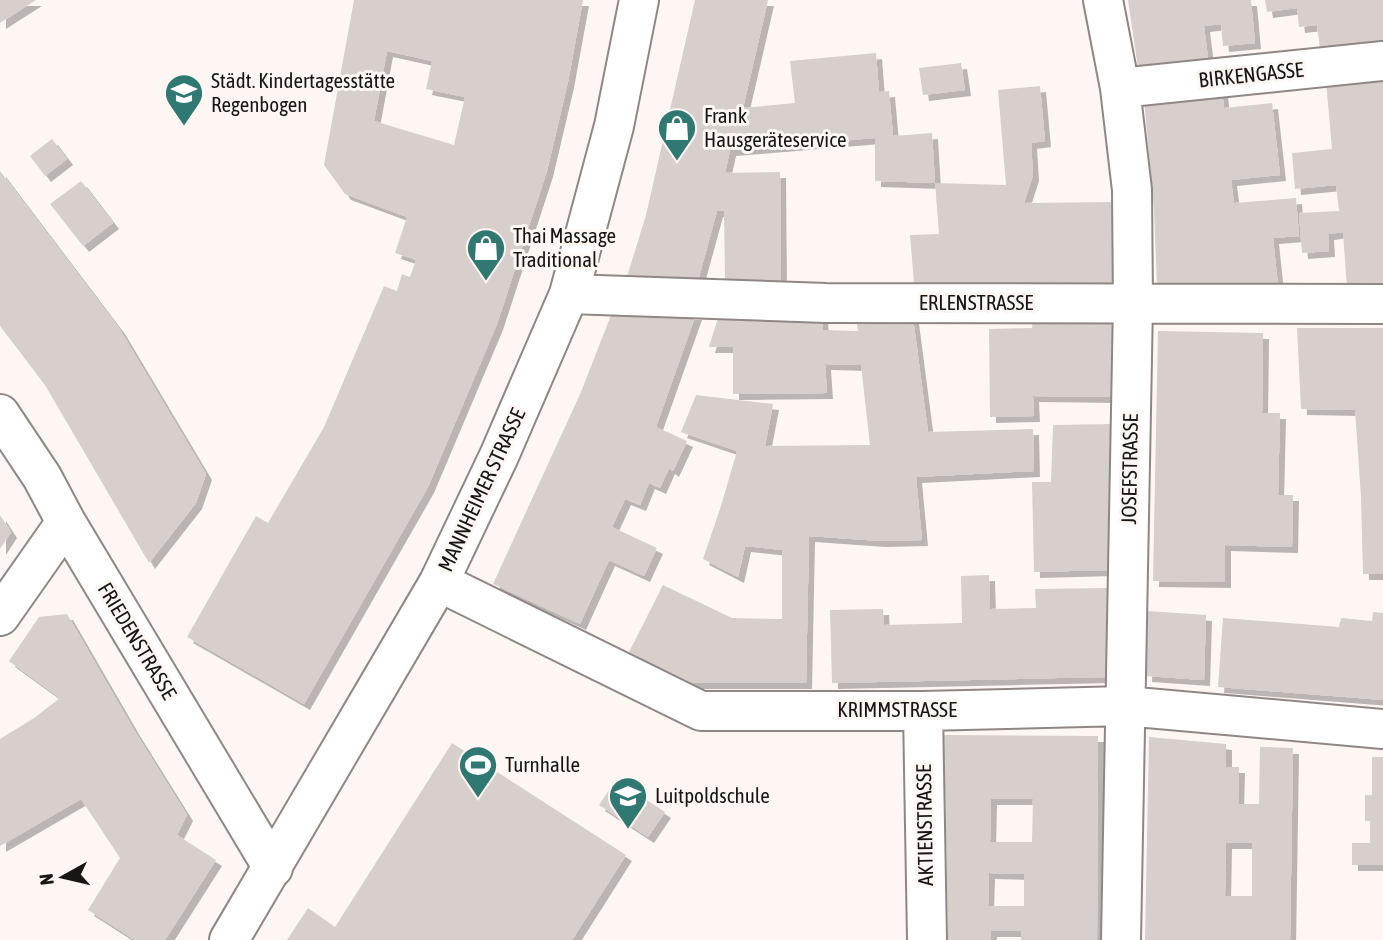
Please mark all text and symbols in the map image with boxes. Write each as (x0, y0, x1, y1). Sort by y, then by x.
street label: BIRKENGASSE (1197, 57, 1305, 91)
place label: Städt. Kindertagesstätte Regenbogen (211, 68, 395, 116)
school or university icon: Städt. Kindertagesstätte Regenbogen (163, 72, 205, 127)
place label: Frank Hausgeräteservice (704, 103, 847, 151)
shop icon: Frank Hausgeräteservice (656, 107, 698, 162)
place label: Thai Massage Traditional (513, 223, 616, 271)
shop icon: Thai Massage Traditional (465, 227, 507, 282)
street label: ERLENSTRASSE (919, 290, 1033, 314)
street label: MANNHEIMER STRASSE (433, 404, 529, 575)
street label: JOSEFSTRASSE (1116, 413, 1142, 525)
street label: FRIEDENSTRASSE (94, 578, 182, 703)
street label: KRIMMSTRASSE (837, 697, 957, 721)
sports icon: Turnhalle (457, 744, 499, 799)
place label: Turnhalle (505, 752, 580, 776)
street label: AKTIENSTRASSE (911, 764, 937, 886)
school or university icon: Luitpoldschule (607, 775, 649, 830)
place label: Luitpoldschule (655, 783, 770, 807)
north arrow (28, 842, 98, 912)
text: N (34, 872, 58, 886)

